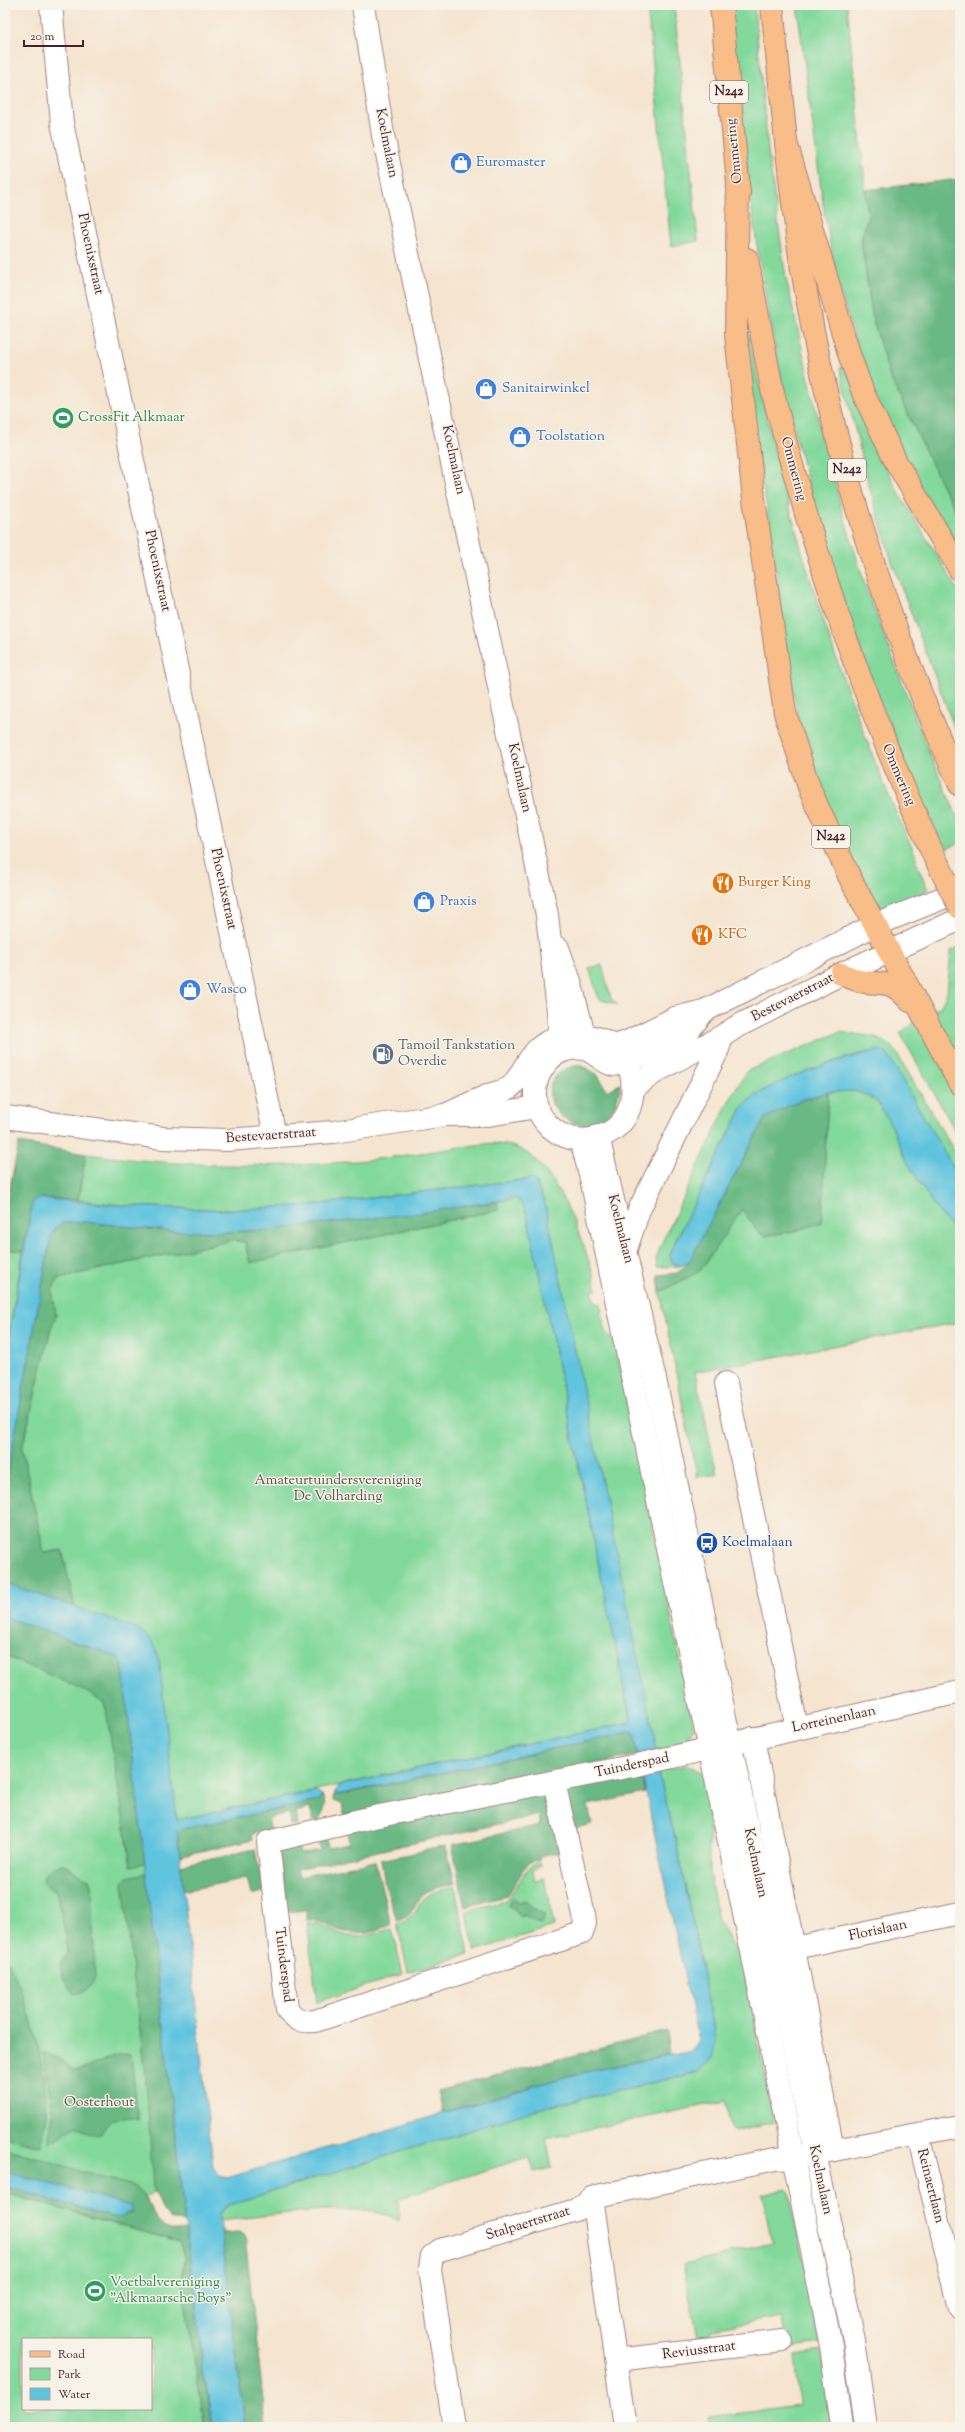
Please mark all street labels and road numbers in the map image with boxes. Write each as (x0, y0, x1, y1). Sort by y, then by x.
road number: N242 (710, 81, 748, 103)
street label: Koelmalaan (369, 106, 403, 180)
street label: Ommering (722, 117, 748, 185)
street label: Phoenixstraat (72, 211, 108, 297)
street label: Koelmalaan (436, 423, 470, 497)
street label: Ommering (775, 435, 811, 503)
road number: N242 (828, 459, 866, 481)
street label: Phoenixstraat (139, 528, 175, 614)
street label: Koelmalaan (502, 741, 536, 815)
street label: Ommering (876, 741, 920, 809)
road number: N242 (812, 826, 850, 848)
street label: Phoenixstraat (205, 846, 241, 932)
street label: Bestevaerstraat (748, 968, 838, 1027)
street label: Bestevaerstraat (225, 1123, 317, 1149)
street label: Koelmalaan (602, 1192, 638, 1266)
street label: Lorreinenlaan (790, 1701, 878, 1739)
street label: Tuinderspad (593, 1748, 671, 1784)
street label: Koelmalaan (738, 1826, 772, 1900)
street label: Florislaan (847, 1915, 909, 1947)
street label: Tuinderspad (268, 1926, 298, 2004)
street label: Koelmalaan (803, 2143, 837, 2217)
street label: Reinaertlaan (911, 2147, 949, 2225)
street label: Stalpaertstraat (483, 2202, 573, 2246)
street label: Reviusstraat (661, 2337, 737, 2365)

